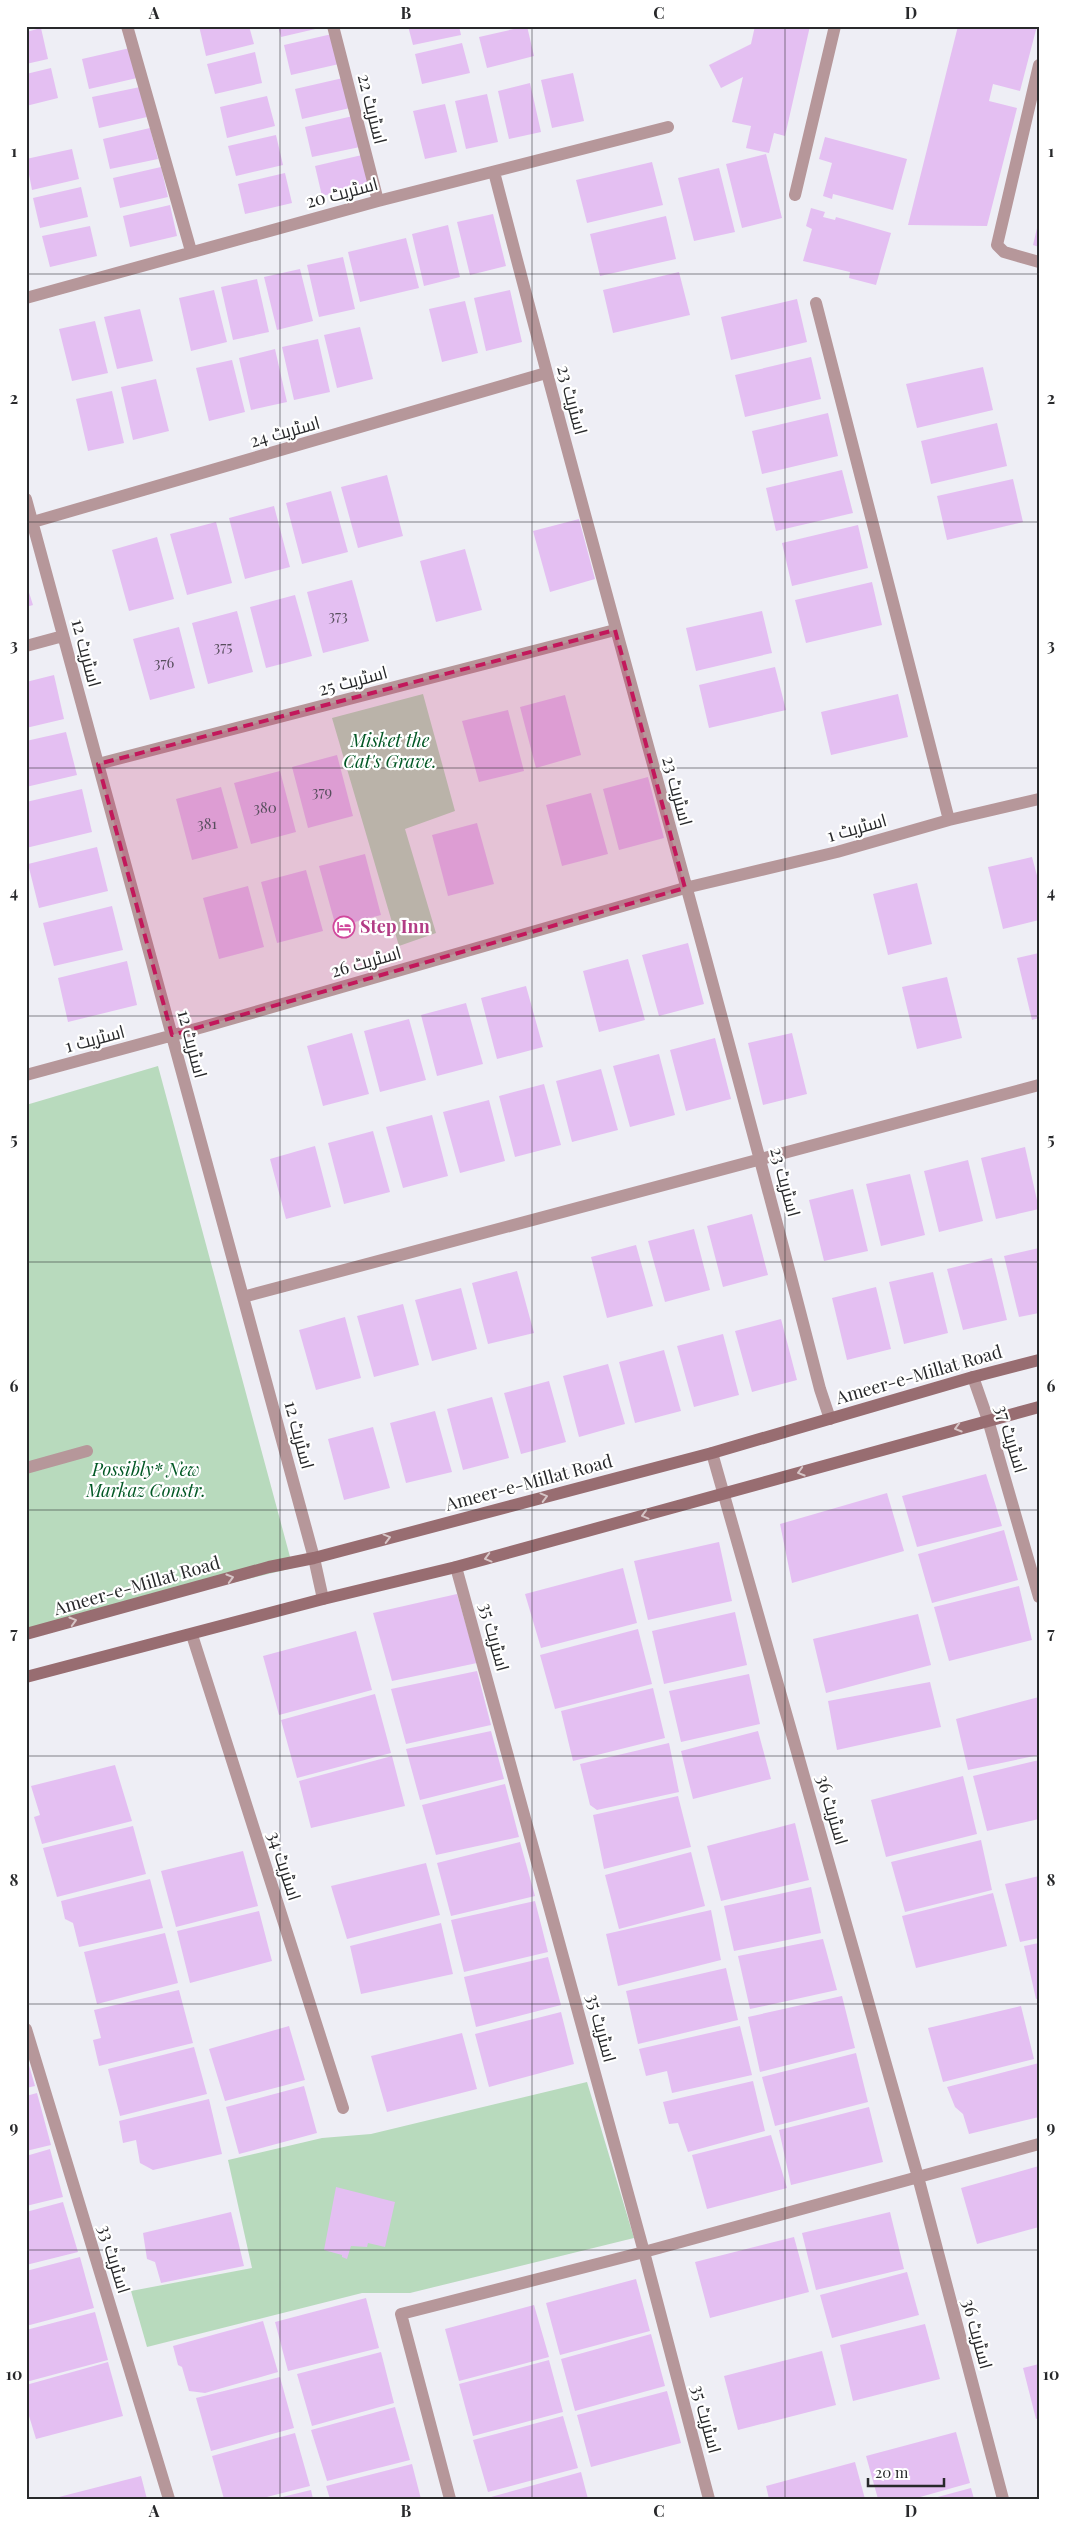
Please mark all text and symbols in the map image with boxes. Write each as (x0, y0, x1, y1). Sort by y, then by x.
text: A (148, 2, 160, 23)
text: B (401, 2, 412, 23)
text: C (653, 2, 665, 23)
text: D (905, 2, 917, 23)
street label: اسٹریٹ 22 (353, 71, 393, 146)
text: 1 (11, 140, 17, 161)
text: 1 (1048, 140, 1054, 161)
street label: اسٹریٹ 20 (303, 171, 381, 213)
street label: اسٹریٹ 23 (552, 362, 594, 437)
text: 2 (10, 387, 18, 408)
text: 2 (1047, 387, 1055, 408)
street label: اسٹریٹ 24 (247, 410, 323, 452)
house number: 373 (328, 605, 348, 625)
street label: اسٹریٹ 12 (66, 616, 108, 690)
text: 3 (10, 634, 18, 655)
text: 3 (1047, 634, 1055, 655)
house number: 375 (213, 636, 233, 656)
house number: 376 (154, 652, 175, 672)
street label: اسٹریٹ 25 (316, 659, 390, 701)
park label: Misket the Cat's Grave. (343, 728, 437, 773)
street label: اسٹریٹ 23 (657, 753, 699, 828)
house number: 379 (312, 781, 332, 801)
house number: 380 (253, 797, 277, 817)
street label: اسٹریٹ 1 (824, 807, 889, 847)
house number: 381 (197, 813, 218, 833)
text: 4 (10, 881, 18, 902)
text: 4 (1047, 881, 1055, 902)
place label: Step Inn (360, 914, 430, 938)
hotel icon: Step Inn (332, 915, 356, 939)
street label: اسٹریٹ 26 (328, 940, 404, 983)
street label: اسٹریٹ 12 (172, 1007, 214, 1081)
street label: اسٹریٹ 1 (62, 1019, 127, 1058)
text: 5 (10, 1128, 18, 1149)
text: 5 (1047, 1128, 1055, 1149)
street label: اسٹریٹ 23 (765, 1144, 807, 1219)
street label: Ameer-e-Millat Road (832, 1339, 1005, 1410)
text: 6 (10, 1375, 19, 1396)
text: 6 (1047, 1375, 1056, 1396)
street label: اسٹریٹ 12 (279, 1398, 321, 1472)
street label: اسٹریٹ 37 (990, 1402, 1034, 1476)
one-way arrow (954, 1423, 962, 1433)
street label: Ameer-e-Millat Road (442, 1448, 615, 1516)
park label: Possibly* New Markaz Constr. (85, 1457, 206, 1502)
one-way arrow (797, 1466, 806, 1477)
one-way arrow (540, 1492, 549, 1503)
one-way arrow (641, 1510, 649, 1520)
one-way arrow (383, 1534, 391, 1544)
street label: Ameer-e-Millat Road (50, 1550, 223, 1621)
one-way arrow (484, 1553, 493, 1563)
one-way arrow (225, 1573, 234, 1584)
street label: اسٹریٹ 35 (474, 1600, 516, 1674)
one-way arrow (69, 1617, 77, 1627)
text: 7 (10, 1622, 18, 1643)
text: 7 (1047, 1622, 1055, 1643)
street label: اسٹریٹ 36 (812, 1772, 854, 1848)
street label: اسٹریٹ 34 (263, 1828, 307, 1903)
text: 8 (10, 1869, 19, 1890)
text: 8 (1047, 1869, 1056, 1890)
street label: اسٹریٹ 35 (581, 1991, 623, 2065)
text: 9 (10, 2116, 19, 2137)
text: 9 (1047, 2116, 1056, 2137)
street label: اسٹریٹ 33 (93, 2221, 137, 2296)
street label: اسٹریٹ 36 (957, 2296, 999, 2372)
text: 10 (6, 2363, 22, 2384)
text: 10 (1043, 2363, 1059, 2384)
street label: اسٹریٹ 35 (686, 2382, 728, 2456)
scale bar (868, 2455, 944, 2487)
text: 20 m (875, 2462, 909, 2482)
text: A (148, 2500, 160, 2521)
text: B (401, 2500, 412, 2521)
text: C (653, 2500, 665, 2521)
text: D (905, 2500, 917, 2521)

